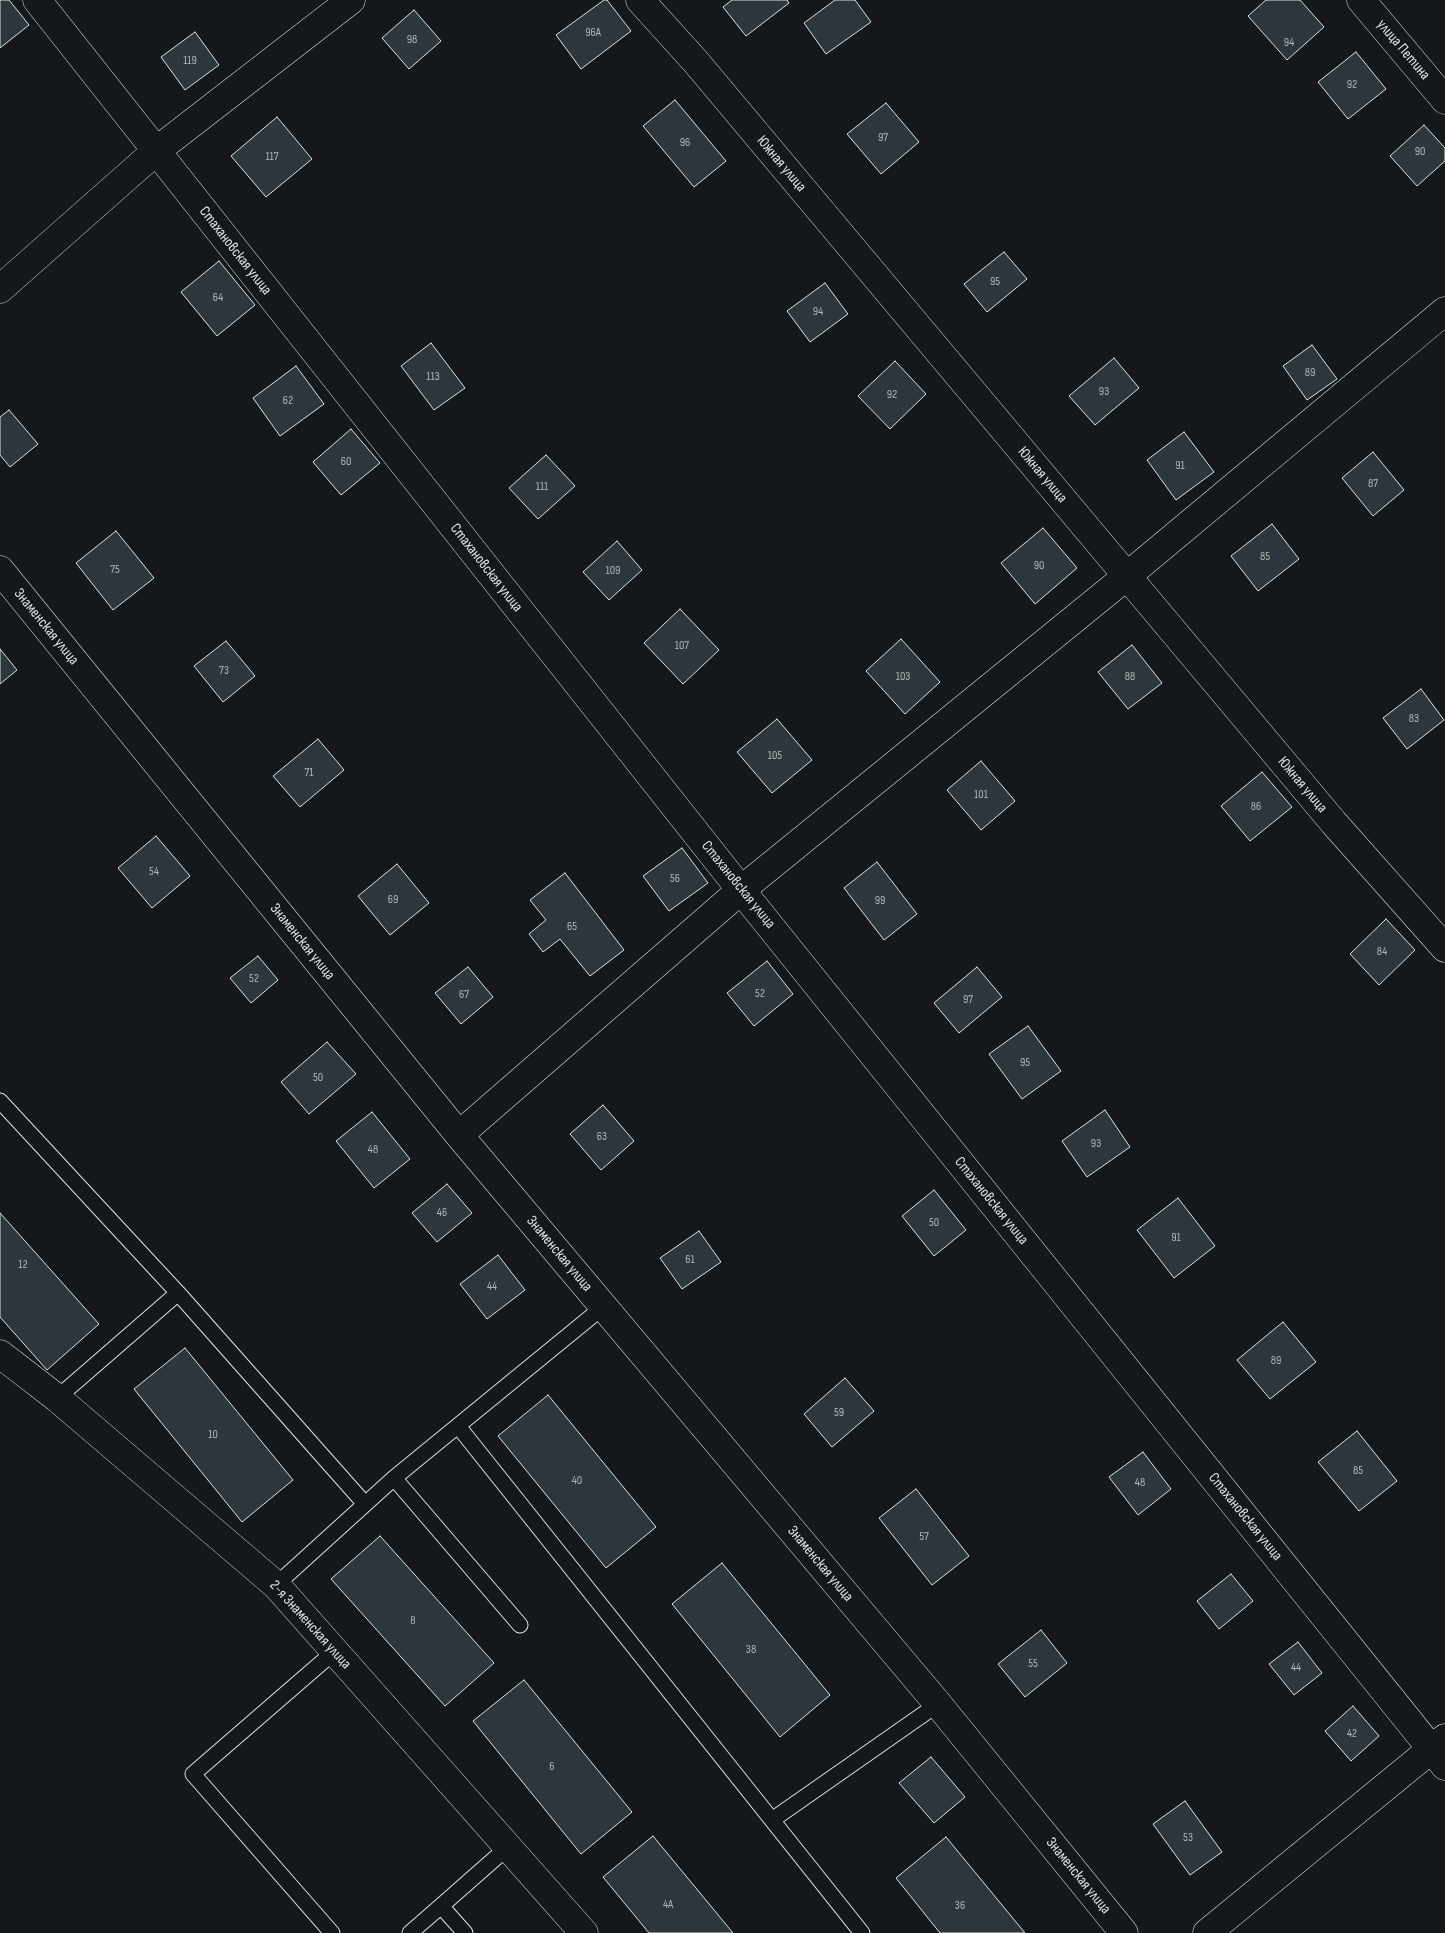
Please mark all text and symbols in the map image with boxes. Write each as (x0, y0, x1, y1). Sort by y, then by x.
street label: улица Петина (1373, 16, 1433, 84)
house number: 96А (585, 26, 601, 40)
house number: 98 (407, 33, 417, 47)
house number: 94 (1284, 36, 1294, 50)
house number: 119 (183, 54, 197, 68)
house number: 92 (1347, 78, 1357, 92)
house number: 97 (878, 131, 888, 145)
street label: Южная улица (752, 132, 810, 196)
house number: 96 (680, 136, 690, 150)
house number: 90 (1415, 145, 1425, 159)
house number: 117 (265, 150, 279, 164)
street label: Стахановская улица (195, 203, 275, 299)
house number: 95 (990, 275, 1000, 289)
house number: 64 (213, 291, 223, 305)
house number: 94 (813, 305, 823, 319)
house number: 89 (1305, 366, 1315, 380)
house number: 113 (426, 370, 440, 384)
house number: 93 (1099, 385, 1109, 399)
house number: 92 (887, 388, 897, 402)
house number: 62 (283, 394, 293, 408)
street label: Южная улица (1013, 443, 1071, 507)
house number: 60 (341, 455, 351, 469)
house number: 91 (1175, 459, 1185, 473)
house number: 87 (1368, 477, 1378, 491)
house number: 111 (536, 480, 548, 494)
street label: Стахановская улица (446, 520, 526, 616)
house number: 85 (1260, 550, 1270, 564)
house number: 90 (1034, 559, 1044, 573)
house number: 75 (110, 563, 120, 577)
house number: 109 (606, 564, 620, 578)
street label: Знаменская улица (10, 585, 82, 669)
house number: 107 (675, 639, 689, 653)
house number: 73 (219, 664, 229, 678)
house number: 103 (896, 670, 910, 684)
house number: 88 (1125, 670, 1135, 684)
house number: 83 (1409, 712, 1419, 726)
house number: 105 (768, 749, 782, 763)
street label: Южная улица (1273, 753, 1331, 817)
house number: 71 (304, 766, 314, 780)
house number: 101 (974, 788, 988, 802)
house number: 86 (1251, 800, 1261, 814)
street label: Стахановская улица (697, 838, 779, 932)
house number: 54 (149, 865, 159, 879)
house number: 56 (670, 872, 680, 886)
house number: 69 (388, 893, 398, 907)
house number: 99 (875, 894, 885, 908)
street label: Знаменская улица (266, 900, 338, 984)
house number: 65 (567, 920, 577, 934)
house number: 84 (1377, 945, 1387, 959)
house number: 52 (249, 972, 259, 986)
house number: 52 (755, 987, 765, 1001)
house number: 67 (459, 988, 469, 1002)
house number: 97 (963, 993, 973, 1007)
house number: 95 (1020, 1056, 1030, 1070)
house number: 50 (313, 1071, 323, 1085)
house number: 63 (597, 1130, 607, 1144)
house number: 93 (1091, 1137, 1101, 1151)
house number: 48 (368, 1143, 378, 1157)
street label: Стахановская улица (950, 1154, 1032, 1248)
house number: 46 (437, 1206, 447, 1220)
street label: Знаменская улица (522, 1213, 596, 1295)
house number: 50 (929, 1216, 939, 1230)
house number: 91 (1171, 1231, 1181, 1245)
house number: 61 (685, 1253, 695, 1267)
house number: 12 (18, 1258, 28, 1272)
house number: 44 (487, 1280, 497, 1294)
house number: 89 (1271, 1354, 1281, 1368)
house number: 59 (834, 1406, 844, 1420)
house number: 10 (208, 1428, 218, 1442)
house number: 85 (1353, 1464, 1363, 1478)
street label: Стахановская улица (1204, 1470, 1286, 1564)
house number: 40 (572, 1474, 582, 1488)
house number: 48 (1135, 1476, 1145, 1490)
street label: Знаменская улица (783, 1523, 857, 1605)
house number: 57 (919, 1530, 929, 1544)
street label: 2-я Знаменская улица (265, 1577, 355, 1673)
house number: 8 (410, 1614, 416, 1628)
house number: 38 (746, 1643, 756, 1657)
house number: 55 (1028, 1657, 1038, 1671)
house number: 44 (1291, 1661, 1301, 1675)
house number: 42 (1347, 1727, 1357, 1741)
house number: 6 (549, 1760, 555, 1774)
house number: 53 (1183, 1831, 1193, 1845)
street label: Знаменская улица (1042, 1834, 1114, 1918)
house number: 4А (663, 1898, 673, 1912)
house number: 36 (955, 1899, 965, 1913)

